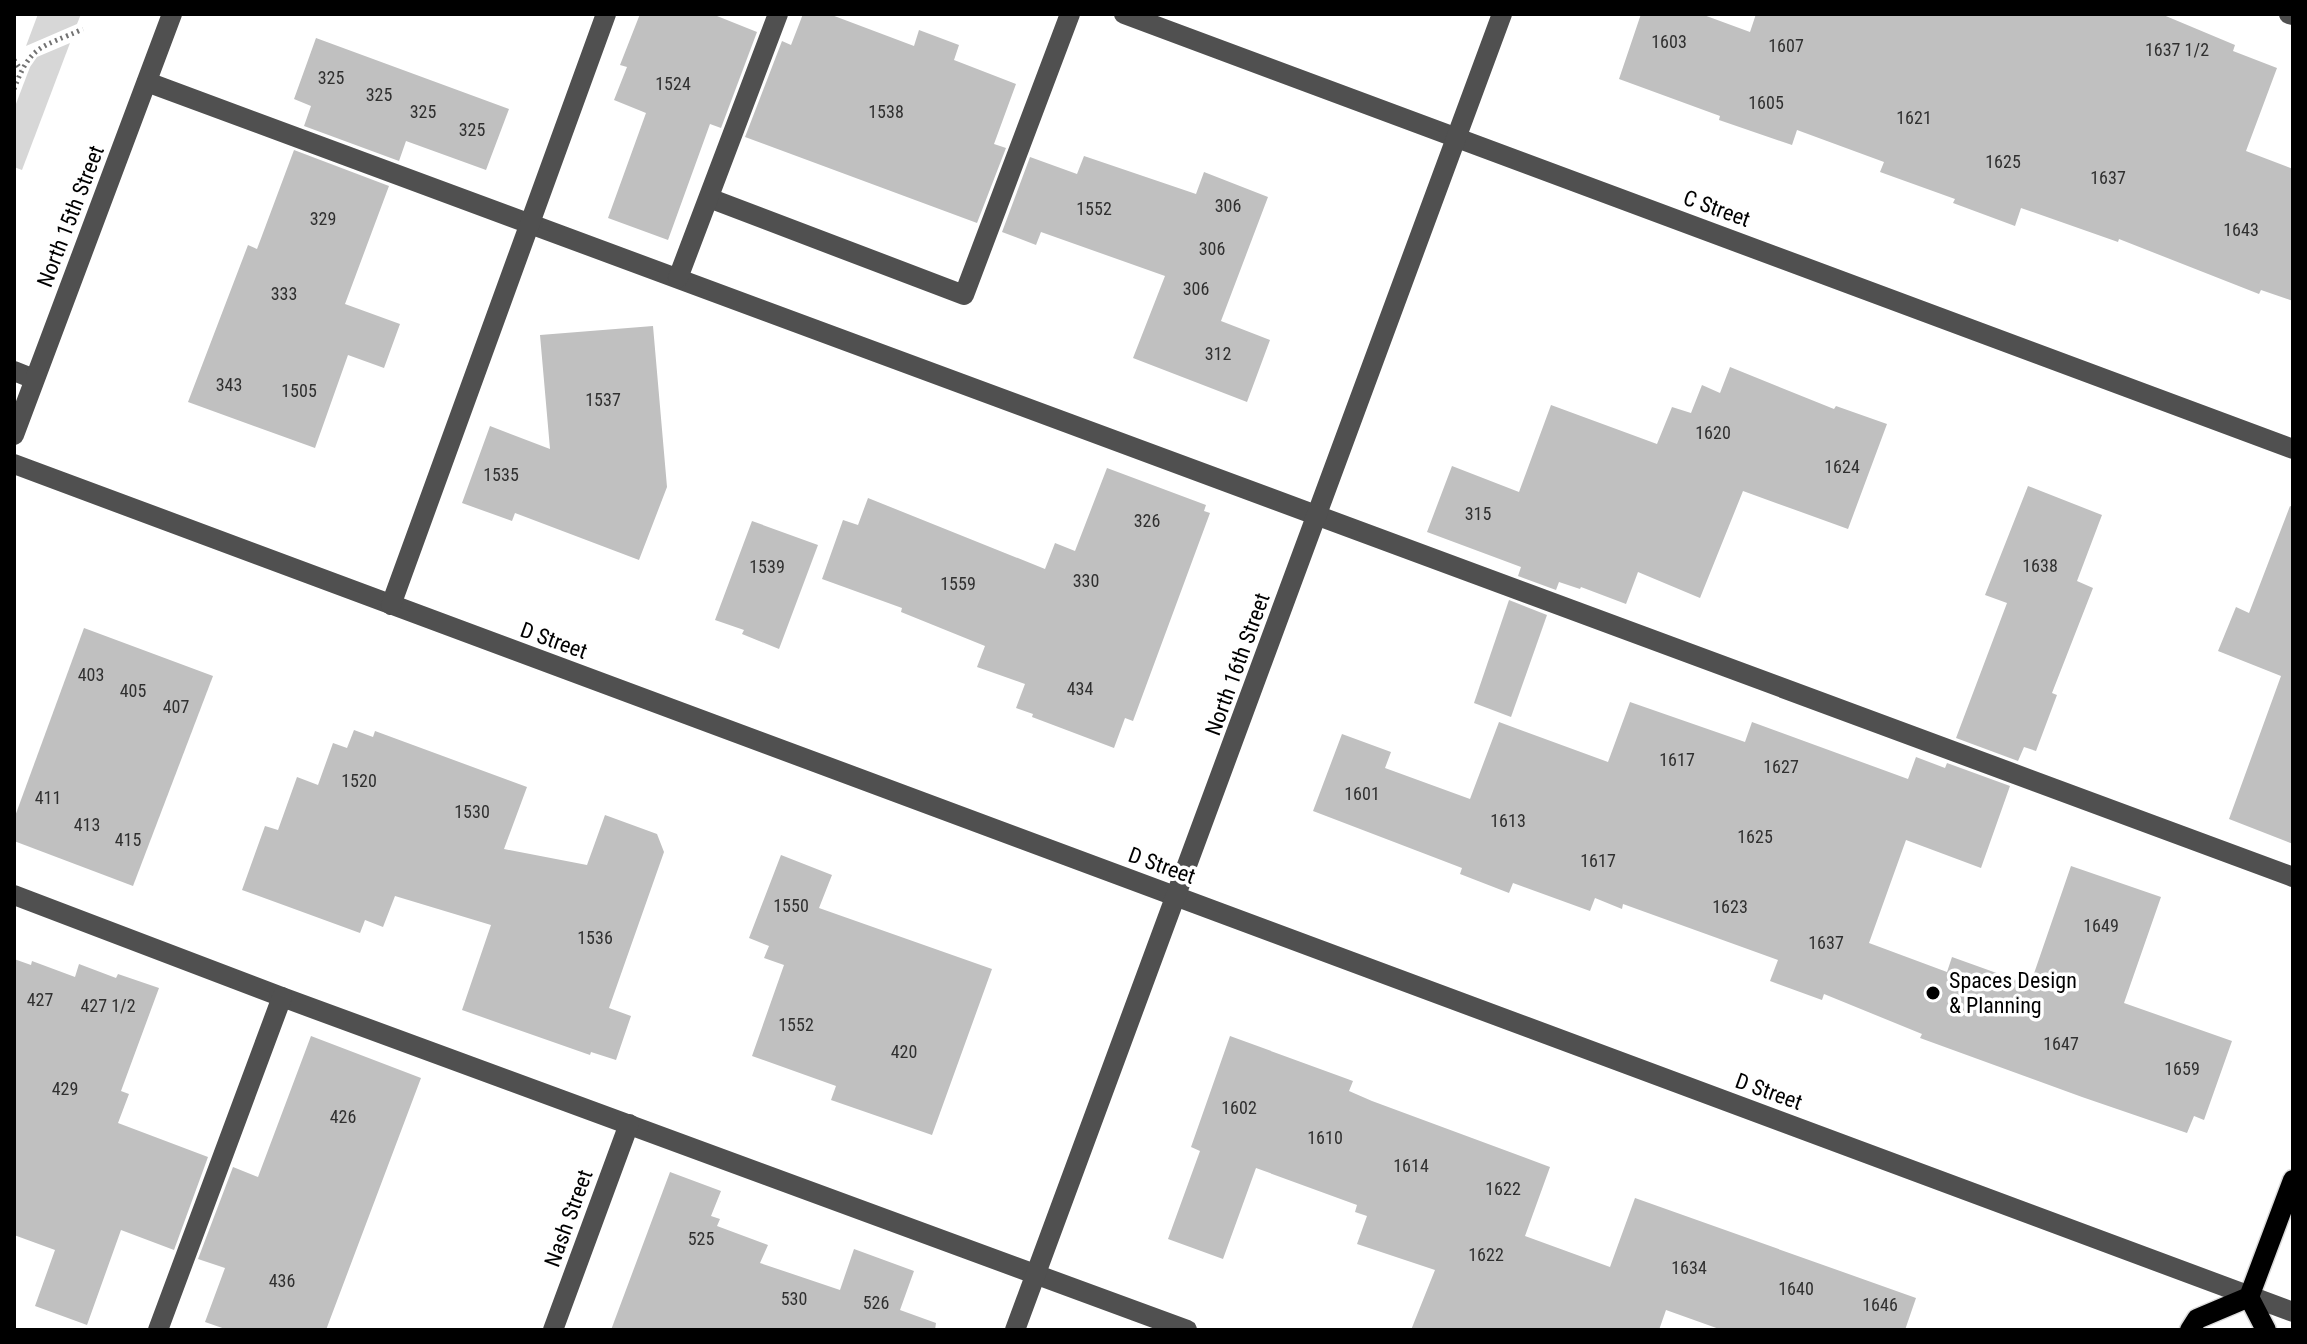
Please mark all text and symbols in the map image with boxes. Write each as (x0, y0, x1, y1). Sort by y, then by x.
house number: 1603 (1651, 31, 1687, 52)
house number: 1607 (1768, 35, 1804, 56)
house number: 1637 1/2 (2145, 39, 2209, 60)
house number: 325 (318, 67, 344, 88)
house number: 1524 (655, 73, 691, 94)
house number: 325 (366, 84, 392, 105)
house number: 1605 (1748, 92, 1784, 113)
house number: 325 (410, 101, 436, 122)
house number: 1538 (868, 101, 904, 122)
house number: 1621 (1896, 107, 1932, 128)
house number: 325 (459, 119, 485, 140)
street label: North 15th Street (32, 142, 109, 290)
house number: 1625 (1985, 151, 2021, 172)
house number: 1637 (2090, 167, 2126, 188)
street label: C Street (1680, 185, 1754, 232)
house number: 306 (1215, 195, 1241, 216)
house number: 1552 (1076, 198, 1112, 219)
house number: 329 (310, 208, 336, 229)
house number: 1643 (2223, 219, 2259, 240)
house number: 306 (1199, 238, 1225, 259)
house number: 306 (1183, 278, 1209, 299)
house number: 333 (271, 283, 297, 304)
house number: 312 (1205, 343, 1231, 364)
house number: 343 (216, 374, 242, 395)
house number: 1505 (281, 380, 317, 401)
house number: 1537 (585, 389, 621, 410)
house number: 1620 (1695, 422, 1731, 443)
house number: 1624 (1824, 456, 1860, 477)
house number: 1535 (483, 464, 519, 485)
house number: 315 (1465, 503, 1491, 524)
house number: 326 (1134, 510, 1160, 531)
house number: 1638 (2022, 555, 2058, 576)
house number: 1539 (749, 556, 785, 577)
house number: 330 (1073, 570, 1099, 591)
house number: 1559 (940, 573, 976, 594)
street label: North 16th Street (1200, 590, 1275, 739)
street label: D Street (517, 617, 591, 664)
house number: 403 (78, 664, 104, 685)
house number: 434 (1067, 678, 1093, 699)
house number: 405 (120, 680, 146, 701)
house number: 407 (163, 696, 189, 717)
house number: 1617 (1659, 749, 1695, 770)
house number: 1627 (1763, 756, 1799, 777)
house number: 1520 (341, 770, 377, 791)
house number: 1601 (1344, 783, 1380, 804)
house number: 411 (35, 787, 61, 808)
house number: 1530 (454, 801, 490, 822)
house number: 1613 (1490, 810, 1526, 831)
house number: 413 (74, 814, 100, 835)
house number: 1625 (1737, 826, 1773, 847)
house number: 415 (115, 829, 141, 850)
street label: D Street (1125, 842, 1199, 889)
house number: 1617 (1580, 850, 1616, 871)
house number: 1550 (773, 895, 809, 916)
house number: 1623 (1712, 896, 1748, 917)
house number: 1649 (2083, 915, 2119, 936)
house number: 1536 (577, 927, 613, 948)
house number: 1637 (1808, 932, 1844, 953)
place label: Spaces Design & Planning (1949, 968, 2077, 1018)
marker: Spaces Design & Planning (1924, 984, 1942, 1002)
house number: 427 (27, 989, 53, 1010)
house number: 427 1/2 (80, 995, 136, 1016)
house number: 1552 (778, 1014, 814, 1035)
house number: 1647 (2043, 1033, 2079, 1054)
house number: 420 (891, 1041, 917, 1062)
house number: 1659 (2164, 1058, 2200, 1079)
street label: D Street (1732, 1068, 1806, 1115)
house number: 429 (52, 1078, 78, 1099)
house number: 1602 (1221, 1097, 1257, 1118)
house number: 426 (330, 1106, 356, 1127)
house number: 1610 (1307, 1127, 1343, 1148)
house number: 1614 (1393, 1155, 1429, 1176)
street label: Nash Street (539, 1166, 598, 1270)
house number: 1622 (1485, 1178, 1521, 1199)
house number: 525 (688, 1228, 714, 1249)
house number: 1622 (1468, 1244, 1504, 1265)
house number: 1634 (1671, 1257, 1707, 1278)
house number: 436 (269, 1270, 295, 1291)
house number: 1640 (1778, 1278, 1814, 1299)
house number: 530 (781, 1288, 807, 1309)
house number: 526 (863, 1292, 889, 1313)
house number: 1646 (1862, 1294, 1898, 1315)

